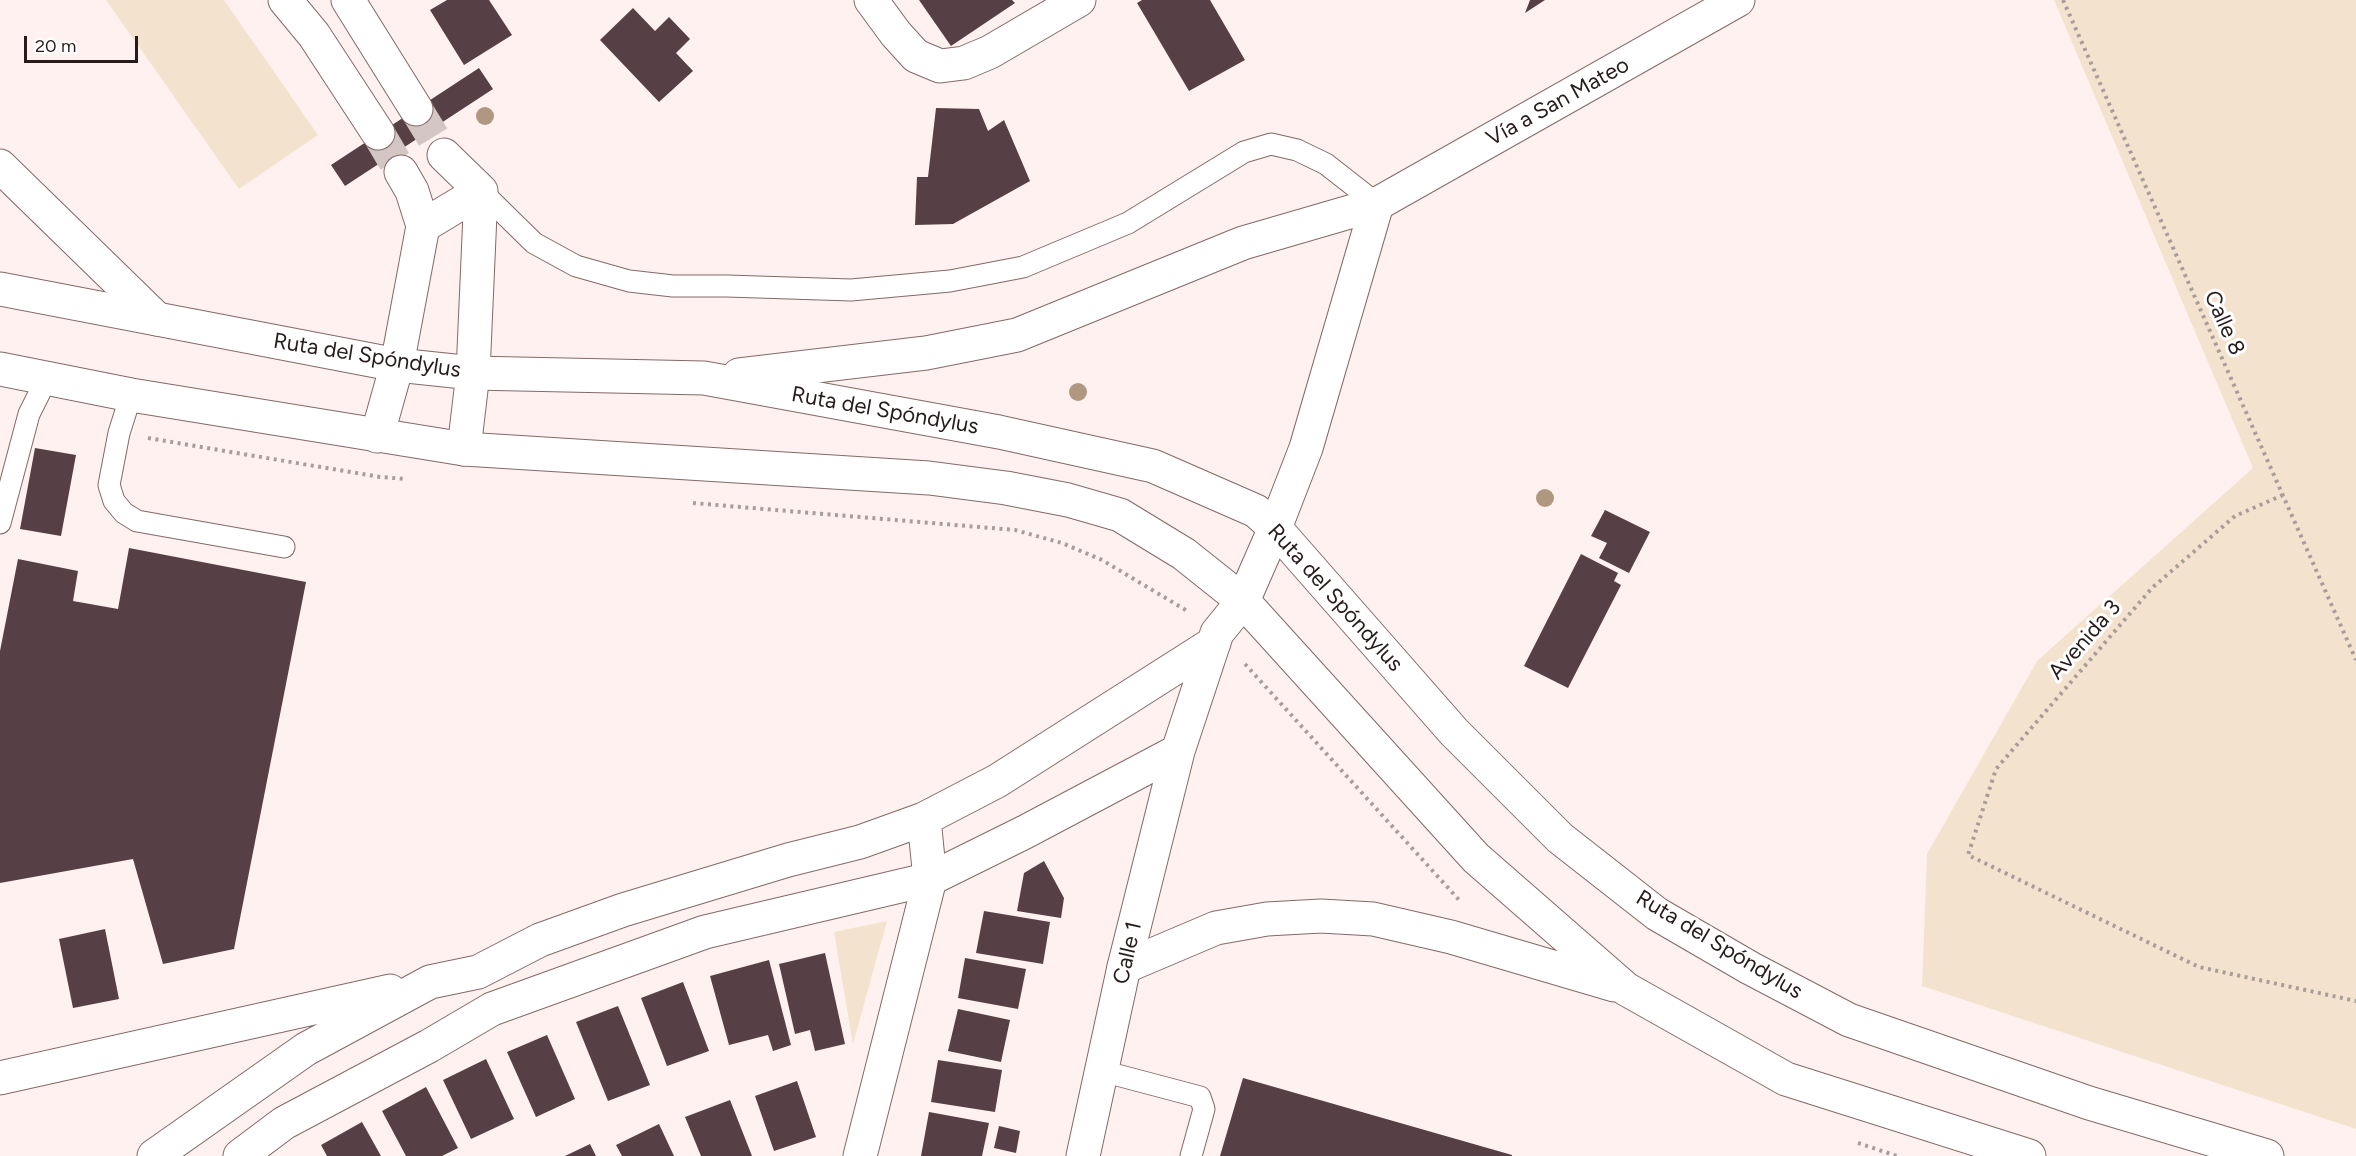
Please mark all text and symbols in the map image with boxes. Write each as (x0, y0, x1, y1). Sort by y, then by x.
scale bar (27, 24, 141, 62)
text: 20 m (35, 35, 76, 57)
street label: Vía a San Mateo (1482, 52, 1634, 152)
street label: Calle 8 (2198, 287, 2250, 359)
street label: Ruta del Spóndylus (271, 328, 463, 384)
street label: Ruta del Spóndylus (789, 382, 981, 440)
street label: Ruta del Spóndylus (1262, 519, 1408, 677)
street label: Avenida 3 (2043, 595, 2127, 685)
street label: Ruta del Spóndylus (1631, 885, 1807, 1005)
street label: Calle 1 (1108, 919, 1148, 987)

